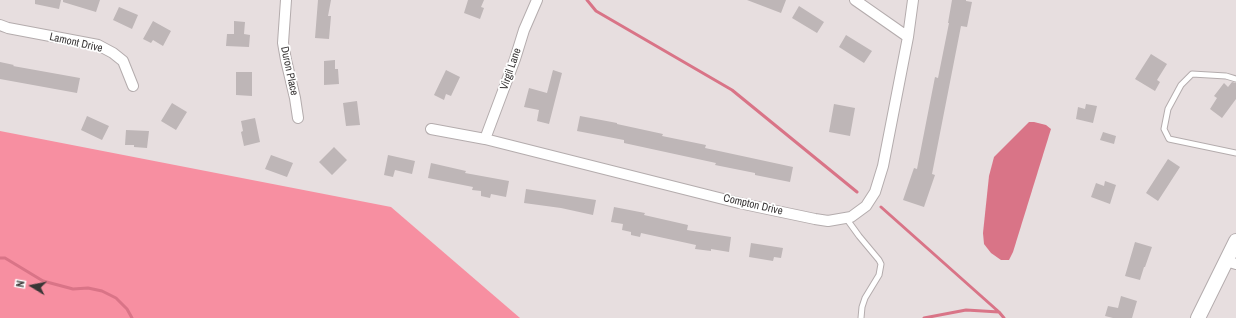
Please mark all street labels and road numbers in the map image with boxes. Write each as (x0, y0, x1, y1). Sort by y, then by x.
street label: Lamont Drive (48, 30, 104, 56)
street label: Duron Place (277, 45, 301, 97)
street label: Virgil Lane (498, 46, 524, 92)
street label: Compton Drive (722, 192, 784, 218)

